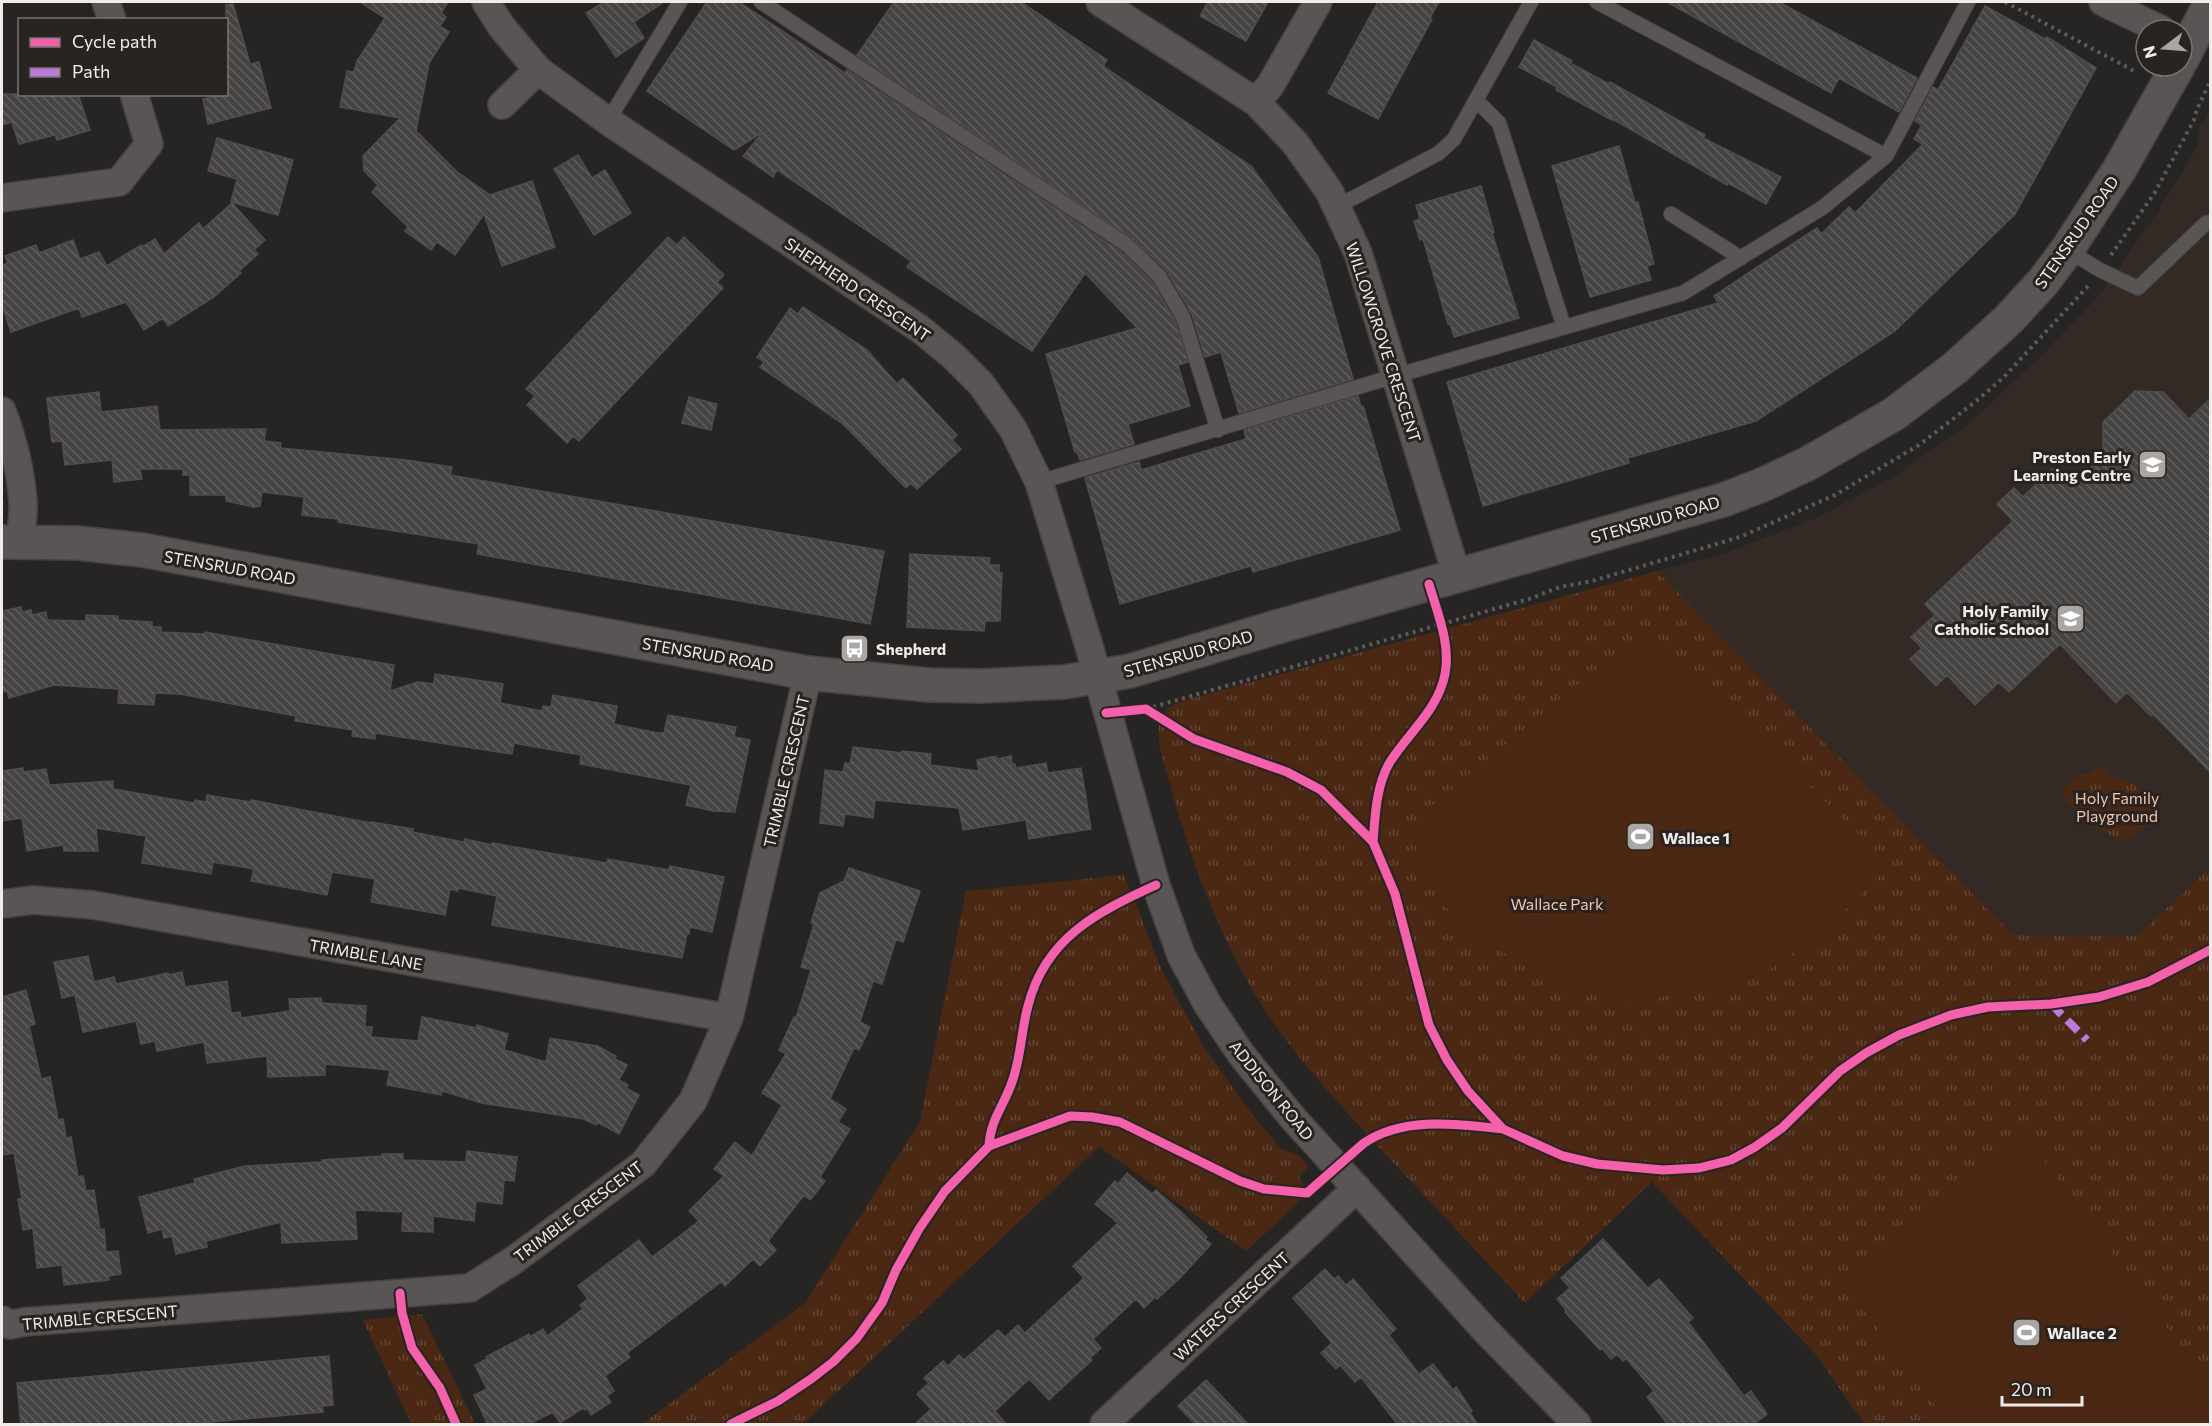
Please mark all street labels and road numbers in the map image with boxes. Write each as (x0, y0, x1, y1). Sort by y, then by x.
street label: STENSRUD ROAD (2030, 172, 2122, 292)
street label: SHEPHERD CRESCENT (782, 233, 934, 345)
street label: WILLOWGROVE CRESCENT (1343, 240, 1425, 444)
street label: STENSRUD ROAD (1588, 492, 1722, 546)
street label: STENSRUD ROAD (163, 546, 297, 588)
street label: STENSRUD ROAD (1121, 626, 1255, 680)
street label: STENSRUD ROAD (641, 633, 775, 675)
street label: TRIMBLE CRESCENT (759, 693, 813, 849)
street label: TRIMBLE LANE (308, 935, 424, 973)
street label: ADDISON ROAD (1226, 1036, 1318, 1144)
street label: TRIMBLE CRESCENT (510, 1156, 646, 1266)
street label: WATERS CRESCENT (1169, 1248, 1293, 1364)
street label: TRIMBLE CRESCENT (21, 1301, 179, 1333)

